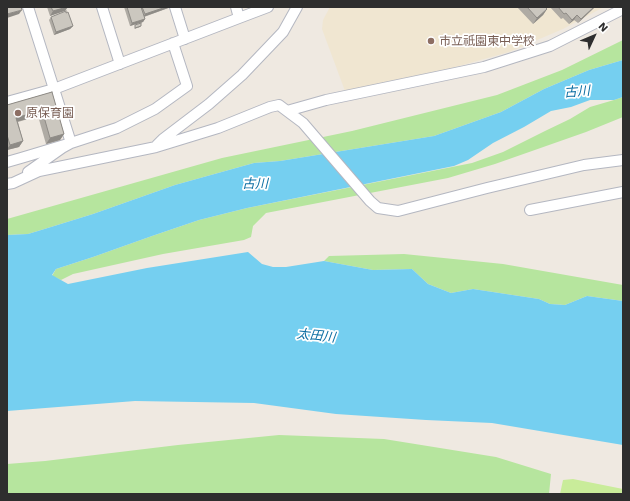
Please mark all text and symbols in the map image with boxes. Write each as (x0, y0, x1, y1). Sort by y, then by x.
north arrow (574, 16, 614, 56)
text: N (595, 20, 611, 35)
place label: 市立祇園東中学校 (439, 34, 535, 48)
marker: 市立祇園東中学校 (426, 36, 436, 46)
water label: 古川 (563, 83, 591, 101)
place label: 原保育園 (26, 106, 74, 120)
marker: 原保育園 (13, 108, 23, 118)
water label: 古川 (242, 176, 268, 192)
water label: 太田川 (296, 326, 336, 346)

